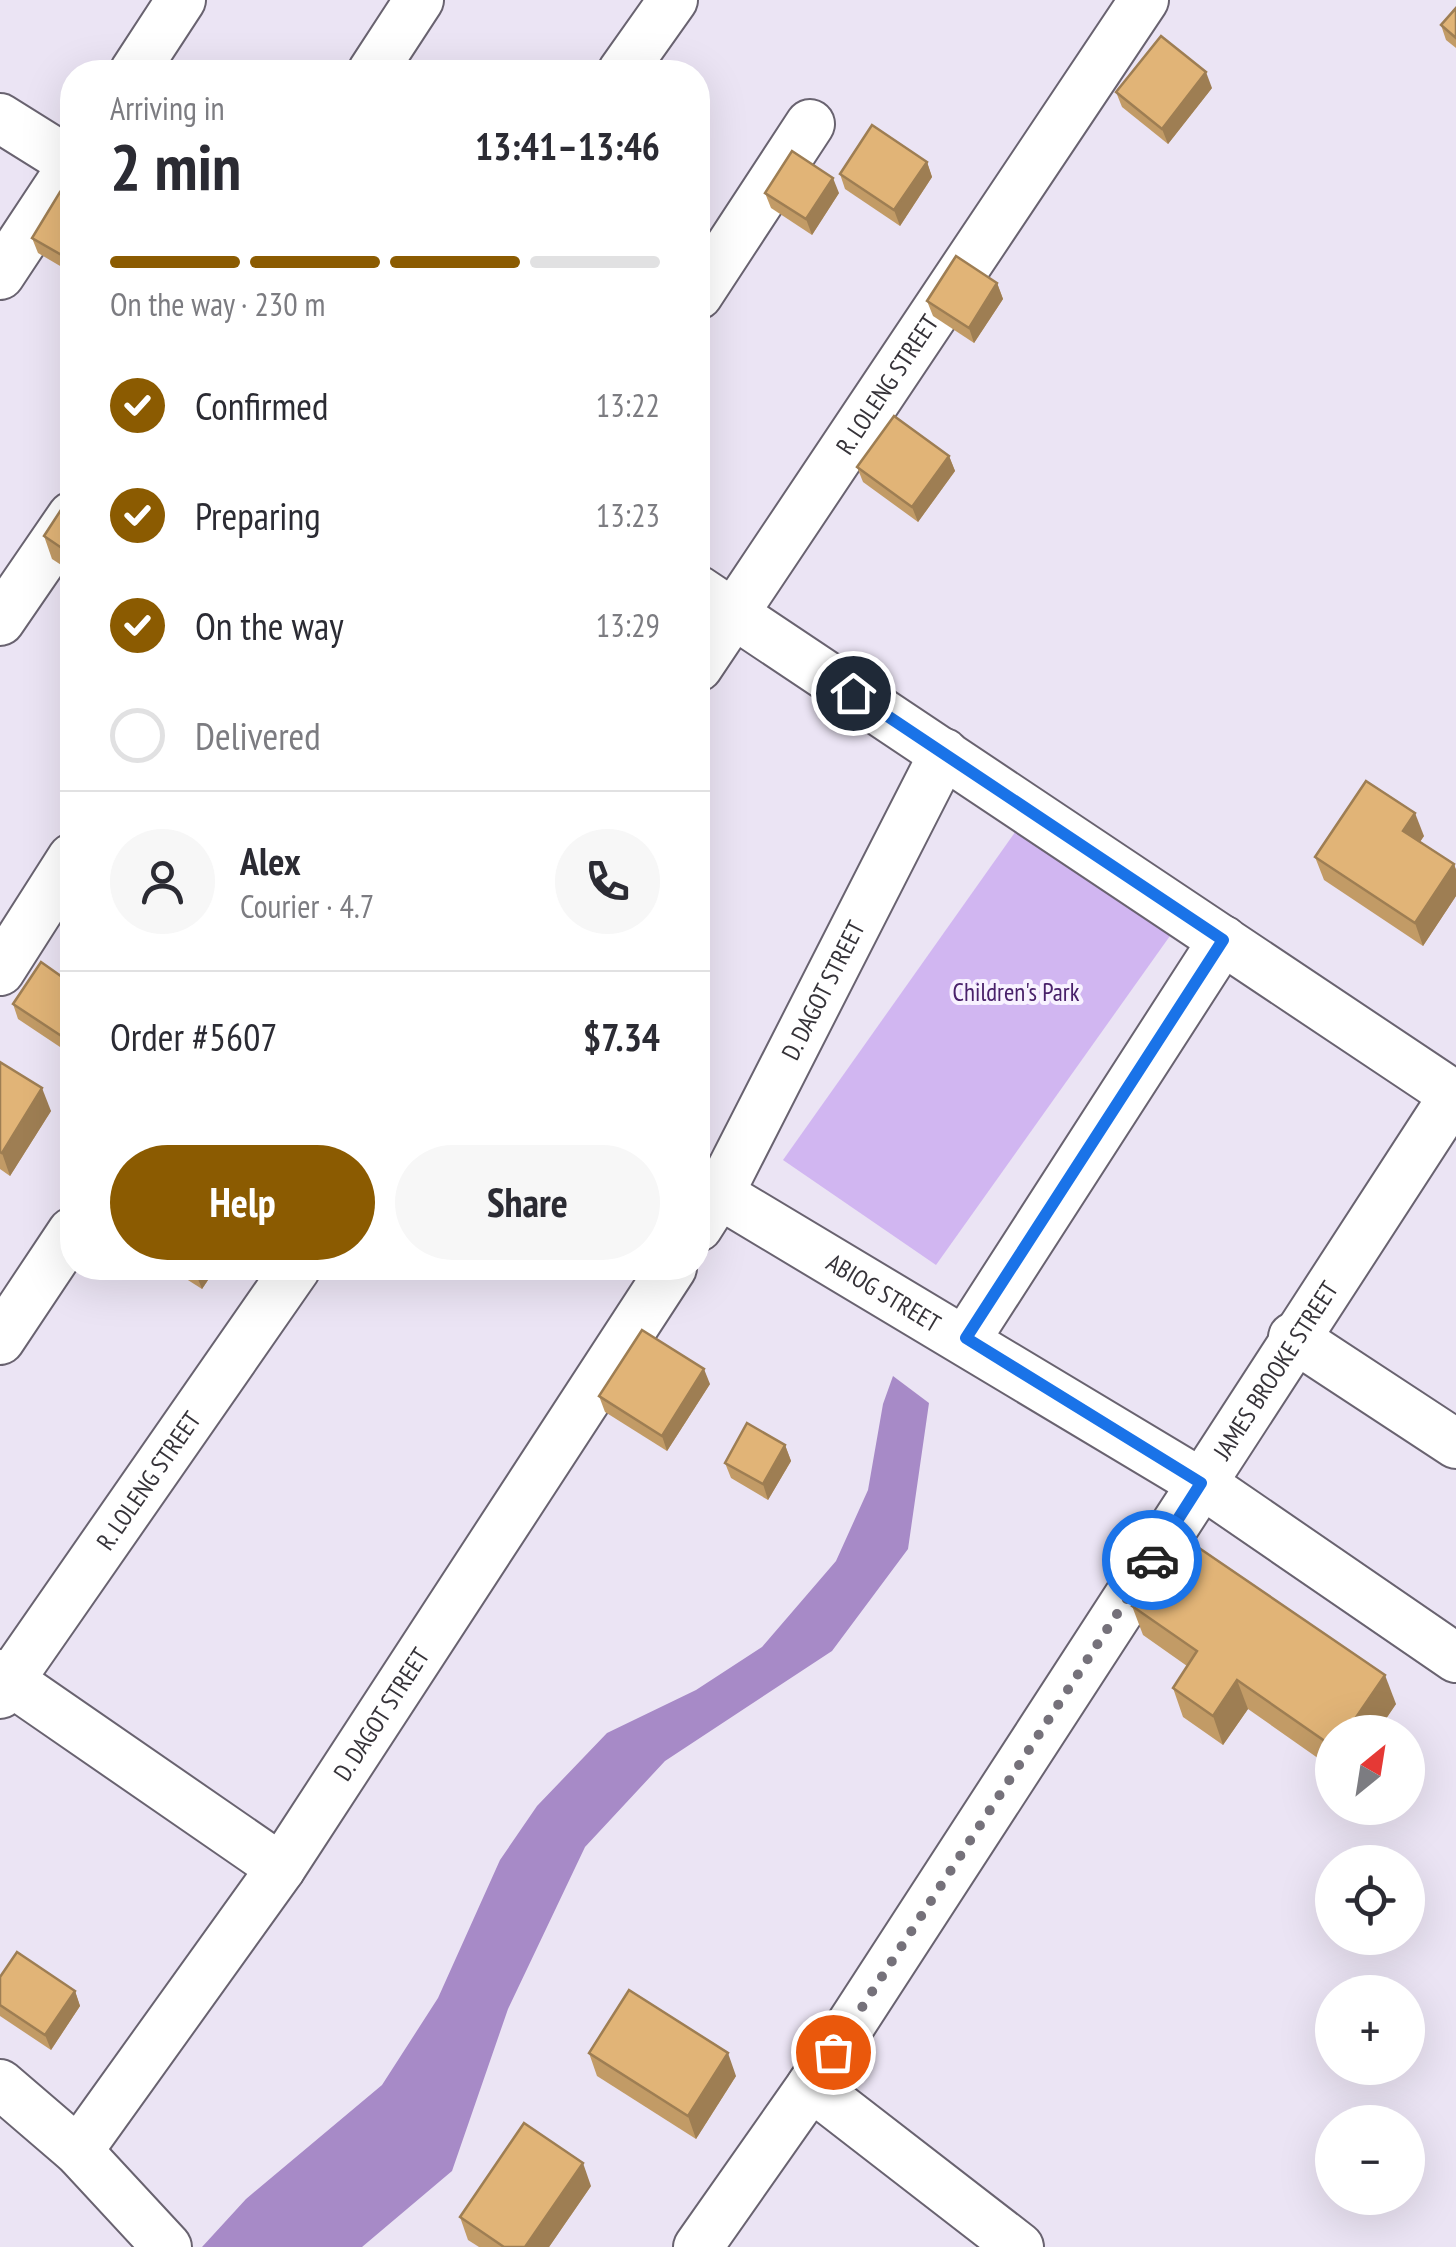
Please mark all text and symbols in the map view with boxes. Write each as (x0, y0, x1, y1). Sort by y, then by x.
text: Arriving in (110, 87, 225, 129)
text: 13:41–13:46 (475, 121, 660, 170)
text: 2 min (110, 124, 241, 208)
text: On the way · 230 m (110, 283, 325, 325)
street label: R. LOLENG STREET (829, 308, 945, 460)
icon: check (110, 378, 165, 433)
text: Confirmed (195, 381, 328, 430)
text: 13:22 (596, 384, 660, 426)
icon: check (110, 488, 165, 543)
text: Preparing (195, 491, 321, 540)
text: 13:23 (596, 494, 660, 536)
icon: check (110, 598, 165, 653)
text: On the way (195, 601, 343, 650)
text: 13:29 (596, 604, 660, 646)
pin (811, 651, 896, 736)
icon: home (826, 666, 881, 721)
text: Delivered (195, 711, 321, 760)
button: person (110, 829, 215, 934)
button: phone (555, 829, 660, 934)
text: Alex (240, 836, 301, 885)
text: Courier · 4.7 (240, 885, 374, 927)
street label: D. DAGOT STREET (774, 915, 872, 1065)
park label: Children's Park (953, 976, 1080, 1008)
text: Order #5607 (110, 1012, 277, 1061)
text: $7.34 (583, 1012, 660, 1061)
button: Help (110, 1145, 375, 1260)
button: Share (395, 1145, 660, 1260)
street label: ABIOG STREET (821, 1246, 947, 1339)
street label: JAMES BROOKE STREET (1205, 1275, 1345, 1466)
street label: R. LOLENG STREET (89, 1405, 208, 1556)
courier (1102, 1510, 1202, 1610)
icon: car (1125, 1533, 1180, 1588)
street label: D. DAGOT STREET (326, 1642, 436, 1786)
north arrow (1315, 1715, 1425, 1825)
map controls (1315, 1715, 1425, 2215)
button: locate (1315, 1845, 1425, 1955)
button: + (1315, 1975, 1425, 2085)
pin (791, 2010, 876, 2095)
icon: bag (806, 2025, 861, 2080)
button: − (1315, 2105, 1425, 2215)

